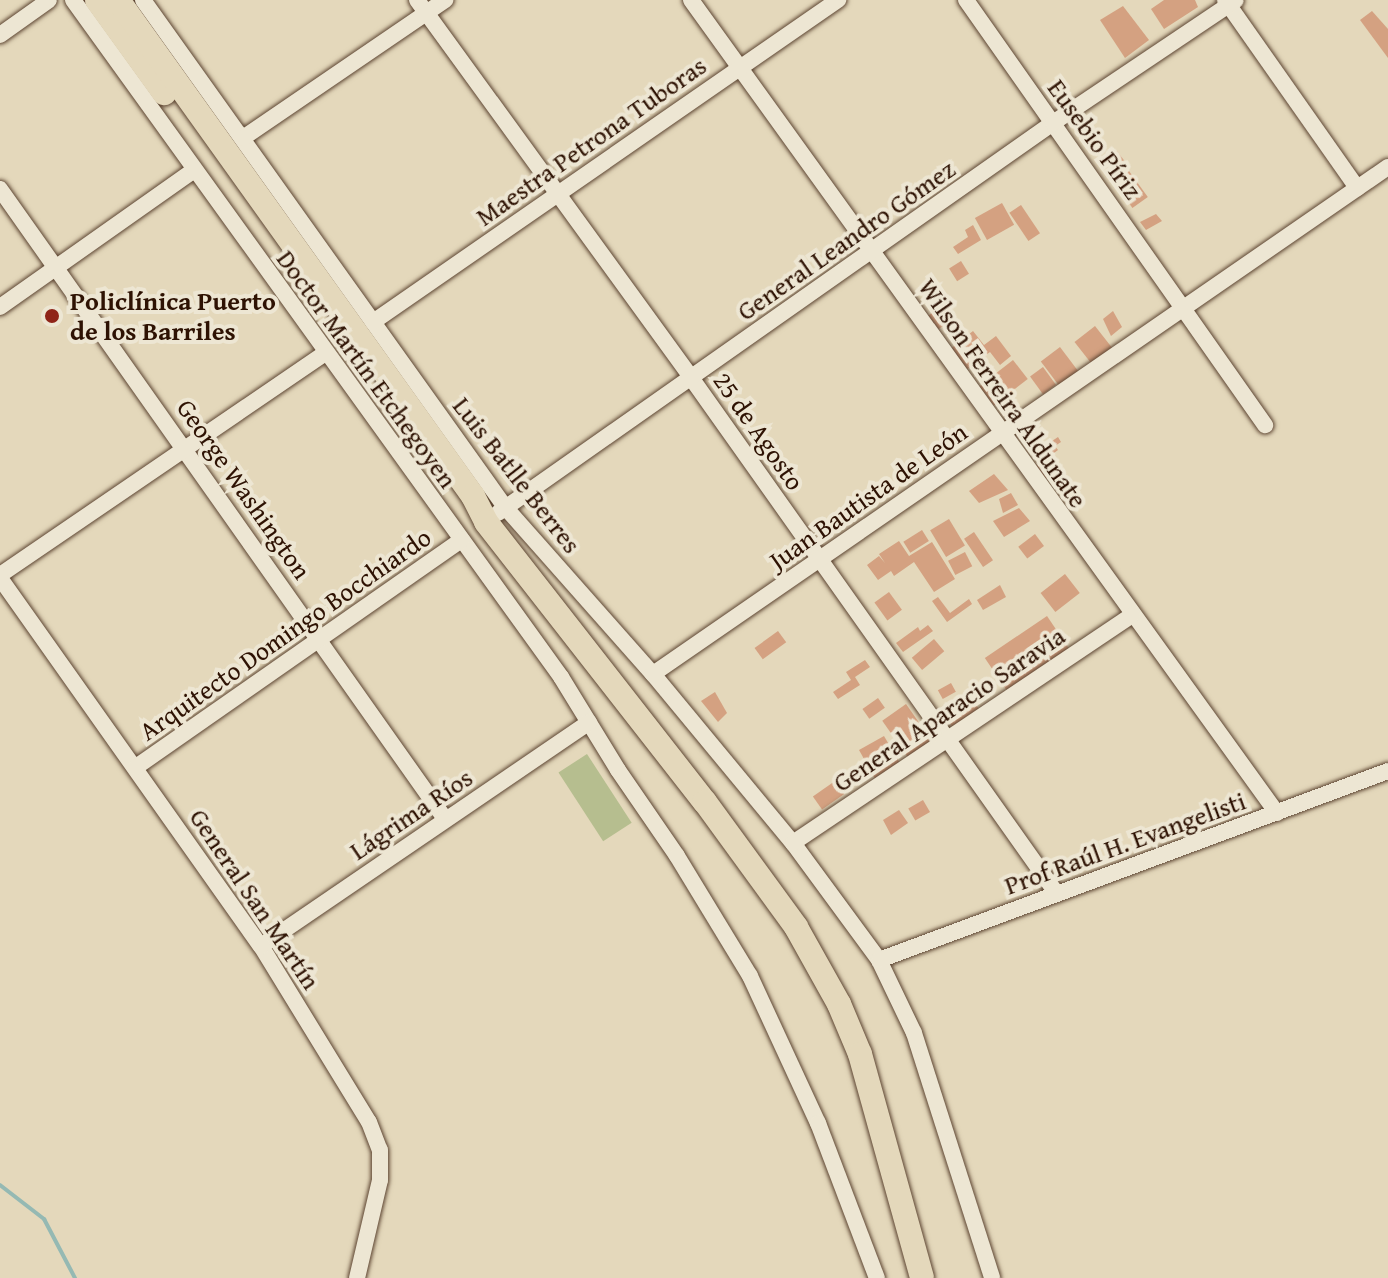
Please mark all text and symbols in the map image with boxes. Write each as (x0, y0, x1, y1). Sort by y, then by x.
street label: Maestra Petrona Tuboras (470, 50, 712, 232)
street label: Eusebio Píriz (1041, 73, 1149, 205)
street label: General Leandro Gómez (731, 153, 961, 327)
street label: Doctor Martín Etchegoyen (270, 244, 464, 494)
street label: Wilson Ferreira Aldunate (912, 272, 1094, 514)
place label: Policlínica Puerto de los Barriles (70, 285, 276, 346)
marker: Policlínica Puerto de los Barriles (41, 305, 63, 327)
street label: 25 de Agosto (707, 366, 811, 496)
street label: Luis Batlle Berres (446, 391, 588, 559)
street label: George Washington (170, 393, 318, 585)
street label: Juan Bautista de León (763, 416, 973, 576)
street label: Arquitecto Domingo Bocchiardo (133, 521, 437, 747)
street label: General Aparacio Saravia (827, 620, 1071, 798)
street label: Lágrima Ríos (344, 762, 478, 866)
street label: Prof Raúl H. Evangelisti (1000, 785, 1250, 901)
street label: General San Martín (183, 803, 327, 995)

